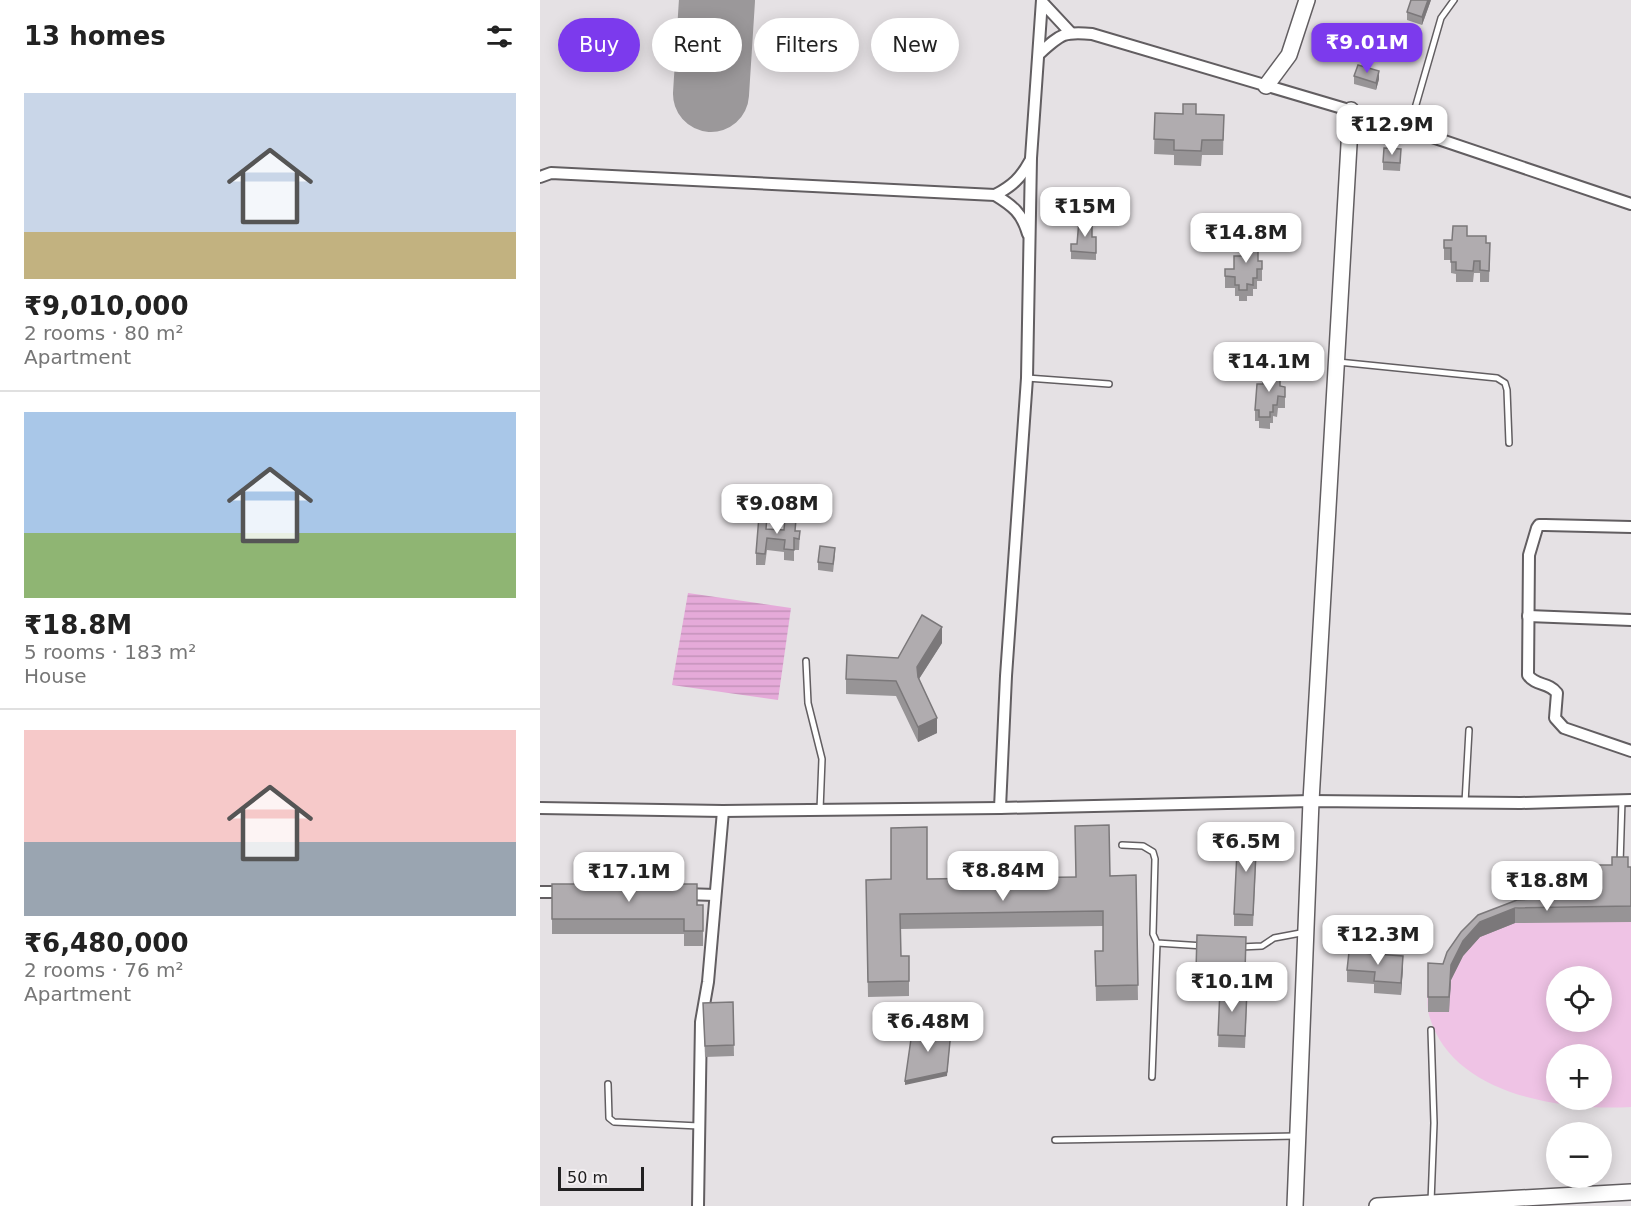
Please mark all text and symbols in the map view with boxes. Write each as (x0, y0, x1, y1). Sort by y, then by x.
chip: Buy (558, 18, 640, 72)
chip: Rent (652, 18, 742, 72)
chip: Filters (754, 18, 859, 72)
chip: New (871, 18, 959, 72)
icon: filters (483, 20, 516, 53)
text: 13 homes (24, 21, 166, 51)
pin: ₹9.01M (1318, 23, 1416, 74)
text: ₹9.01M (1325, 30, 1409, 54)
pin: ₹12.9M (1343, 105, 1441, 156)
text: ₹12.9M (1350, 112, 1434, 136)
icon: home (216, 132, 324, 240)
pin: ₹15M (1049, 187, 1121, 238)
text: ₹15M (1054, 194, 1116, 218)
pin: ₹14.8M (1197, 213, 1295, 264)
text: ₹14.8M (1204, 220, 1288, 244)
text: ₹9,010,000 (24, 291, 188, 321)
text: 2 rooms · 80 m² (24, 321, 184, 345)
pin: ₹14.1M (1220, 342, 1318, 393)
text: Apartment (24, 345, 131, 369)
text: ₹14.1M (1227, 349, 1311, 373)
icon: home (216, 451, 324, 559)
pin: ₹9.08M (728, 484, 826, 535)
text: ₹9.08M (735, 491, 819, 515)
text: ₹18.8M (24, 610, 132, 640)
text: 5 rooms · 183 m² (24, 640, 196, 664)
text: House (24, 664, 87, 688)
icon: home (216, 769, 324, 877)
pin: ₹6.5M (1204, 822, 1288, 873)
text: ₹6.5M (1211, 829, 1281, 853)
pin: ₹8.84M (954, 851, 1052, 902)
pin: ₹17.1M (580, 852, 678, 903)
text: ₹8.84M (961, 858, 1045, 882)
text: ₹17.1M (587, 859, 671, 883)
pin: ₹18.8M (1498, 861, 1596, 912)
text: ₹18.8M (1505, 868, 1589, 892)
pin: ₹12.3M (1329, 915, 1427, 966)
text: ₹12.3M (1336, 922, 1420, 946)
text: ₹6,480,000 (24, 928, 188, 958)
text: 2 rooms · 76 m² (24, 958, 184, 982)
pin: ₹10.1M (1183, 962, 1281, 1013)
map controls (1546, 966, 1612, 1188)
button: locate (1546, 966, 1612, 1032)
text: ₹10.1M (1190, 969, 1274, 993)
text: Apartment (24, 982, 131, 1006)
pin: ₹6.48M (879, 1002, 977, 1053)
text: ₹6.48M (886, 1009, 970, 1033)
button: + (1546, 1044, 1612, 1110)
button: − (1546, 1122, 1612, 1188)
scale bar (558, 1164, 644, 1192)
text: 50 m (567, 1168, 608, 1187)

